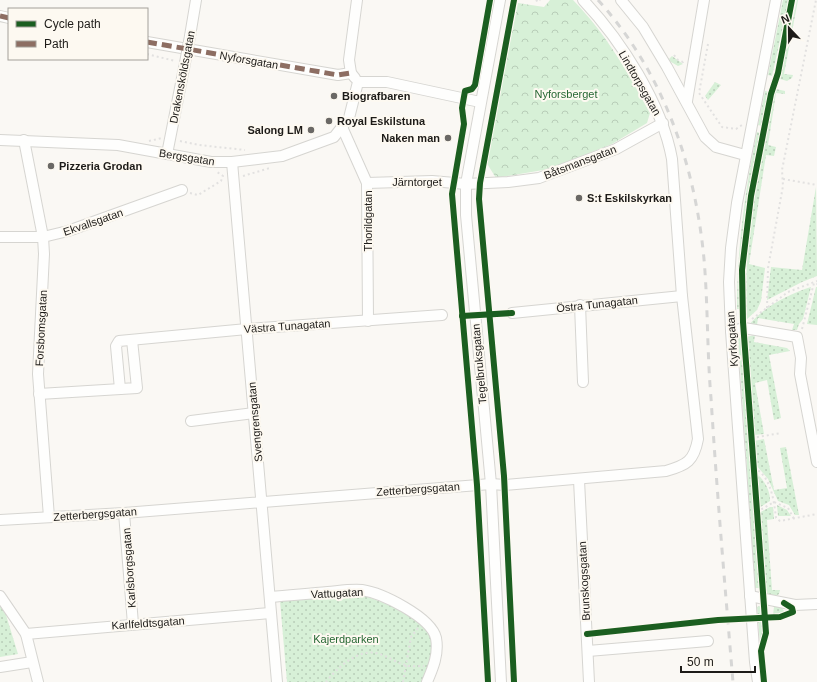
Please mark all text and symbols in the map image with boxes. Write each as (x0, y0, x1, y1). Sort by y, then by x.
legend (8, 8, 148, 60)
north arrow (769, 8, 809, 48)
text: N (779, 12, 791, 26)
text: Cycle path (44, 17, 101, 31)
street label: Drakensköldsgatan (167, 30, 197, 124)
text: Path (44, 37, 69, 51)
street label: Lindtorpsgatan (617, 48, 663, 118)
street label: Nyforsgatan (219, 49, 279, 71)
park label: Nyforsberget (535, 88, 597, 100)
place label: Biografbaren (342, 90, 411, 102)
marker: Biografbaren (329, 91, 339, 101)
place label: Royal Eskilstuna (337, 115, 426, 127)
marker: Royal Eskilstuna (324, 116, 334, 126)
place label: Salong LM (247, 124, 303, 136)
marker: Salong LM (306, 125, 316, 135)
place label: Naken man (381, 132, 440, 144)
marker: Naken man (443, 133, 453, 143)
street label: Båtsmansgatan (542, 143, 618, 181)
street label: Bergsgatan (158, 147, 216, 167)
place label: Pizzeria Grodan (59, 160, 142, 172)
marker: Pizzeria Grodan (46, 161, 56, 171)
street label: Järntorget (392, 176, 442, 188)
street label: Thorildgatan (362, 190, 374, 252)
place label: S:t Eskilskyrkan (587, 192, 672, 204)
marker: S:t Eskilskyrkan (574, 193, 584, 203)
street label: Ekvallsgatan (62, 206, 124, 238)
street label: Forsbomsgatan (33, 290, 49, 366)
street label: Östra Tunagatan (556, 294, 638, 314)
street label: Kyrkogatan (724, 311, 740, 367)
street label: Västra Tunagatan (243, 317, 331, 335)
street label: Tegelbruksgatan (470, 323, 488, 405)
street label: Svengrensgatan (246, 382, 264, 462)
street label: Zetterbergsgatan (376, 480, 460, 498)
street label: Zetterbergsgatan (53, 505, 137, 523)
street label: Karlsborgsgatan (120, 528, 138, 608)
street label: Brunskogsgatan (576, 541, 592, 621)
street label: Vattugatan (311, 586, 363, 600)
street label: Karlfeldtsgatan (111, 614, 185, 632)
park label: Kajerdparken (313, 633, 379, 645)
scale bar (681, 648, 755, 674)
text: 50 m (687, 655, 714, 669)

